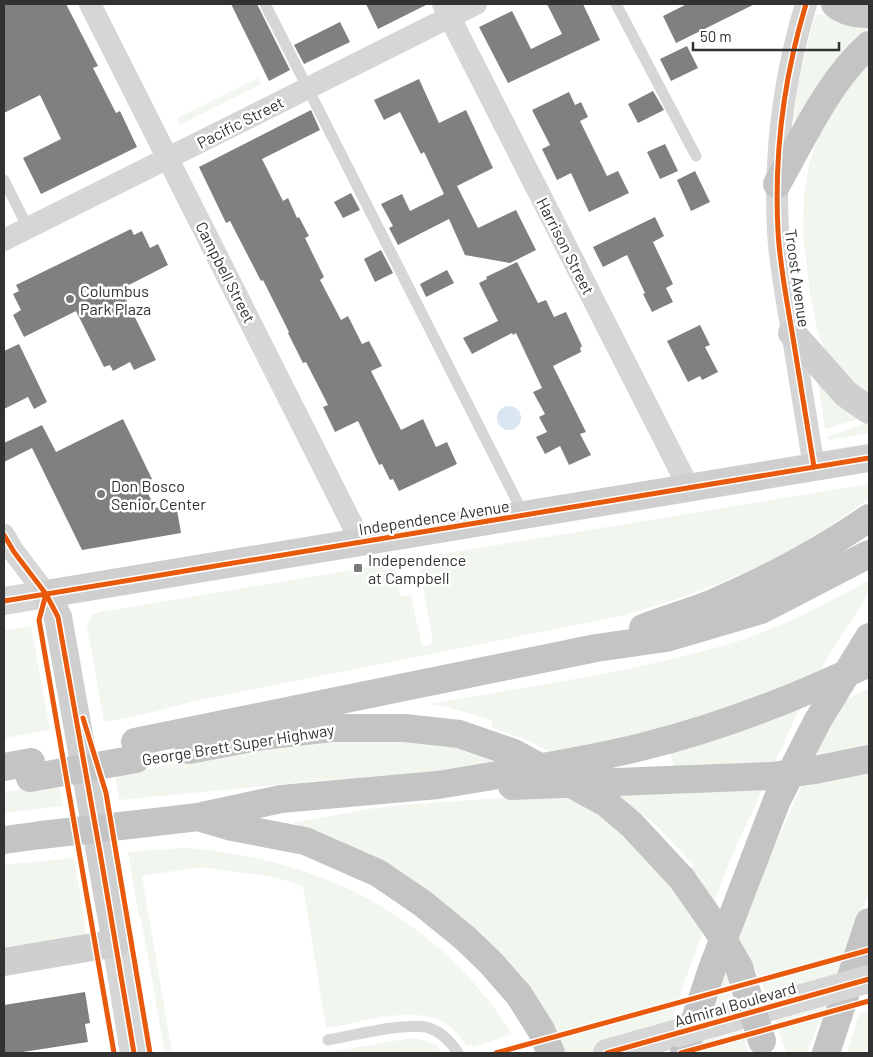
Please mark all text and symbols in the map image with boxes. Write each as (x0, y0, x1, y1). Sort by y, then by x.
scale bar (693, 20, 839, 52)
text: 50 m (700, 27, 732, 45)
street label: Pacific Street (193, 92, 287, 152)
street label: Harrison Street (533, 194, 599, 298)
street label: Campbell Street (192, 218, 260, 326)
street label: Troost Avenue (782, 228, 814, 328)
place label: Columbus Park Plaza (80, 281, 151, 318)
marker: Columbus Park Plaza (64, 293, 76, 305)
place label: Don Bosco Senior Center (111, 476, 206, 513)
marker: Don Bosco Senior Center (95, 488, 107, 500)
street label: Independence Avenue (357, 496, 511, 538)
place label: Independence at Campbell (368, 550, 466, 587)
marker: Independence at Campbell (352, 562, 364, 574)
street label: George Brett Super Highway (140, 719, 336, 769)
street label: Admiral Boulevard (672, 978, 798, 1030)

